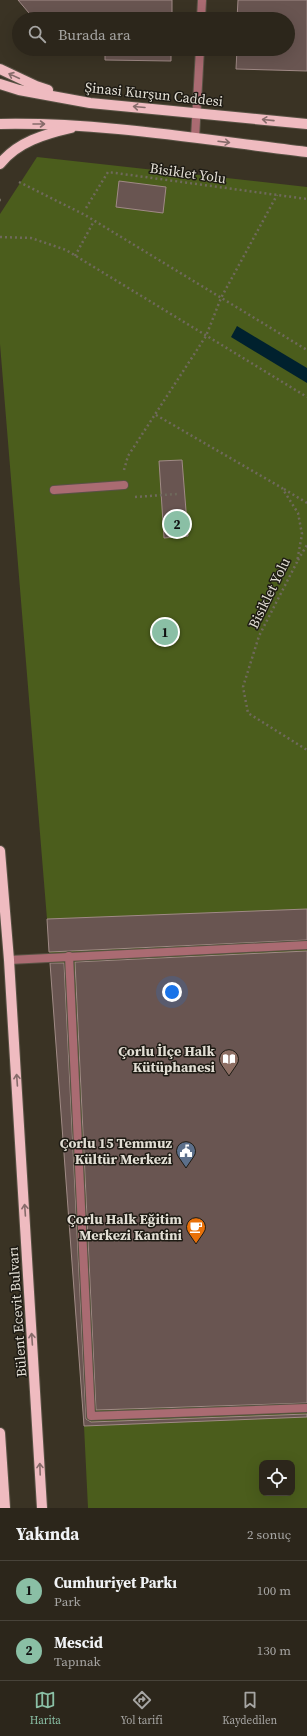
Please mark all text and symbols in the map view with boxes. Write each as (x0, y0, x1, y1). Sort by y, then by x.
search box (12, 12, 295, 56)
icon: search (26, 23, 48, 45)
text: Burada ara (58, 24, 131, 45)
one-way arrow (8, 72, 20, 79)
street label: Şinasi Kurşun Caddesi (84, 77, 224, 111)
one-way arrow (133, 103, 146, 111)
one-way arrow (262, 116, 275, 123)
one-way arrow (32, 120, 45, 127)
one-way arrow (217, 138, 230, 146)
street label: Bisiklet Yolu (149, 158, 227, 188)
pin: 2 (164, 509, 190, 539)
street label: Bisiklet Yolu (243, 554, 295, 632)
pin: 1 (152, 617, 178, 647)
your location (162, 982, 182, 1002)
place label: Çorlu İlçe Halk Kütüphanesi (118, 1041, 216, 1077)
library icon: Çorlu İlçe Halk Kütüphanesi (218, 1048, 240, 1076)
one-way arrow (13, 1074, 20, 1087)
place label: Çorlu 15 Temmuz Kültür Merkezi (60, 1133, 173, 1169)
public building icon: Çorlu 15 Temmuz Kültür Merkezi (175, 1140, 197, 1168)
one-way arrow (21, 1203, 28, 1216)
place label: Çorlu Halk Eğitim Merkezi Kantini (67, 1209, 183, 1245)
cafe icon: Çorlu Halk Eğitim Merkezi Kantini (185, 1216, 207, 1244)
street label: Bülent Ecevit Bulvarı (2, 1246, 32, 1378)
one-way arrow (29, 1333, 36, 1346)
map controls (259, 1460, 295, 1496)
button: locate (259, 1460, 295, 1496)
one-way arrow (37, 1463, 44, 1476)
text: Yakında (16, 1522, 79, 1546)
text: 2 sonuç (247, 1526, 291, 1543)
text: Cumhuriyet Parkı (54, 1572, 177, 1593)
text: 1 (25, 1582, 33, 1599)
text: 100 m (257, 1582, 291, 1599)
text: Park (54, 1593, 81, 1610)
text: Mescid (54, 1632, 103, 1653)
text: 2 (25, 1642, 33, 1659)
text: 130 m (257, 1642, 291, 1659)
text: Tapınak (54, 1653, 101, 1670)
tab: Harita (30, 1689, 61, 1728)
tab: Yol tarifi (120, 1689, 163, 1728)
tab: Kaydedilen (222, 1689, 277, 1728)

